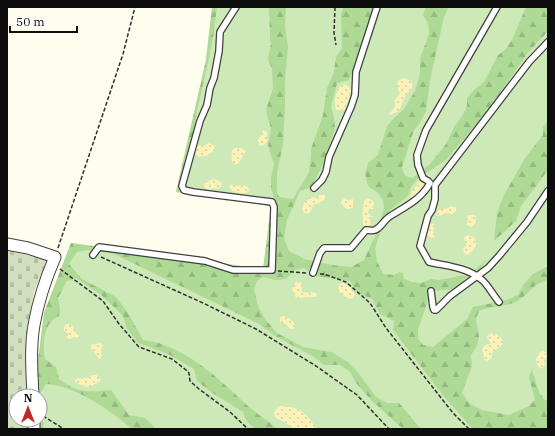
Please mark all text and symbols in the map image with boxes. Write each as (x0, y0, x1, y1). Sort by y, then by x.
scale bar (10, 8, 77, 34)
text: 50 m (16, 14, 45, 29)
north arrow (8, 388, 48, 428)
text: N (24, 391, 33, 405)

